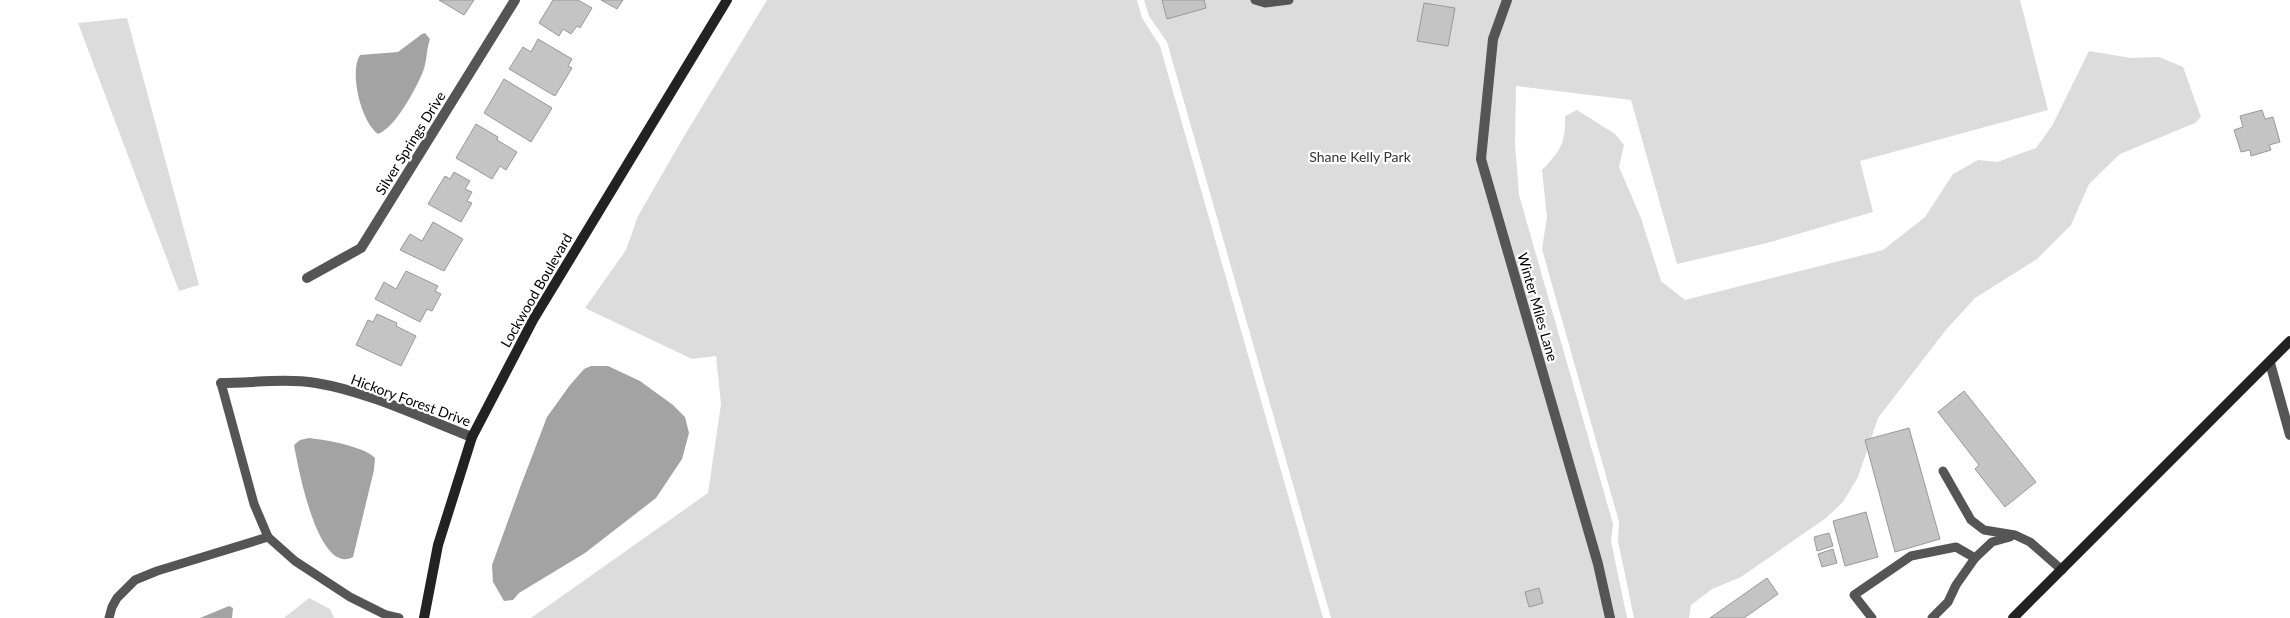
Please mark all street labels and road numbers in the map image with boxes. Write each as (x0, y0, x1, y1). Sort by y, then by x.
street label: Silver Springs Drive (371, 88, 449, 198)
street label: Lockwood Boulevard (497, 230, 575, 350)
street label: Winter Miles Lane (1514, 251, 1562, 363)
street label: Hickory Forest Drive (349, 370, 473, 430)

